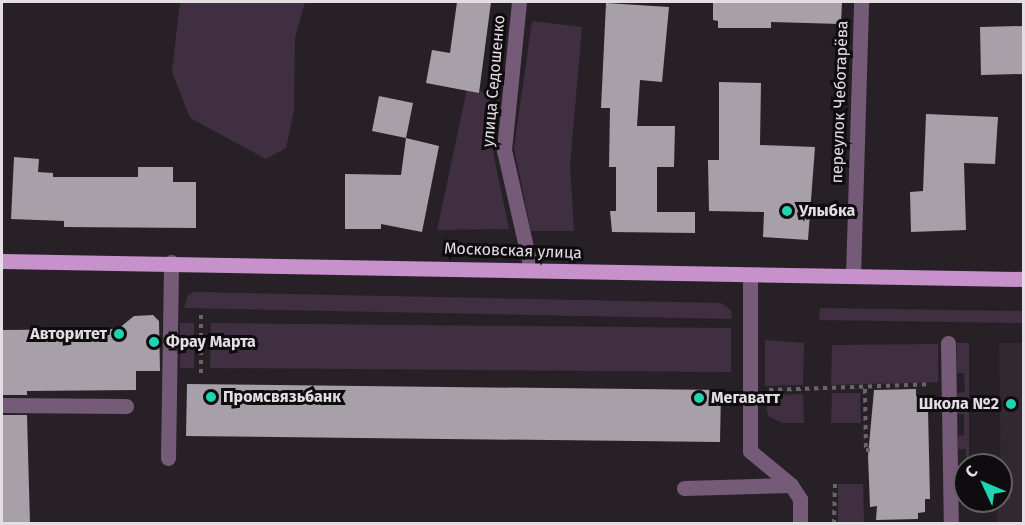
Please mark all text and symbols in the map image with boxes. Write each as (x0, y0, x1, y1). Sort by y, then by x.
street label: улица Седошенко (479, 14, 509, 148)
street label: переулок Чеботарёва (828, 20, 852, 184)
place label: Улыбка (799, 201, 855, 221)
marker: Улыбка (780, 204, 794, 218)
street label: Московская улица (444, 239, 582, 263)
place label: Авторитет (30, 324, 107, 344)
marker: Авторитет (112, 327, 126, 341)
place label: Фрау Марта (166, 332, 256, 352)
marker: Фрау Марта (147, 335, 161, 349)
place label: Промсвязьбанк (223, 387, 341, 407)
place label: Мегаватт (711, 388, 780, 408)
marker: Промсвязьбанк (204, 390, 218, 404)
marker: Мегаватт (692, 391, 706, 405)
place label: Школа №2 (919, 394, 999, 414)
marker: Школа №2 (1004, 397, 1018, 411)
north arrow (953, 453, 1013, 513)
text: С (961, 462, 981, 481)

